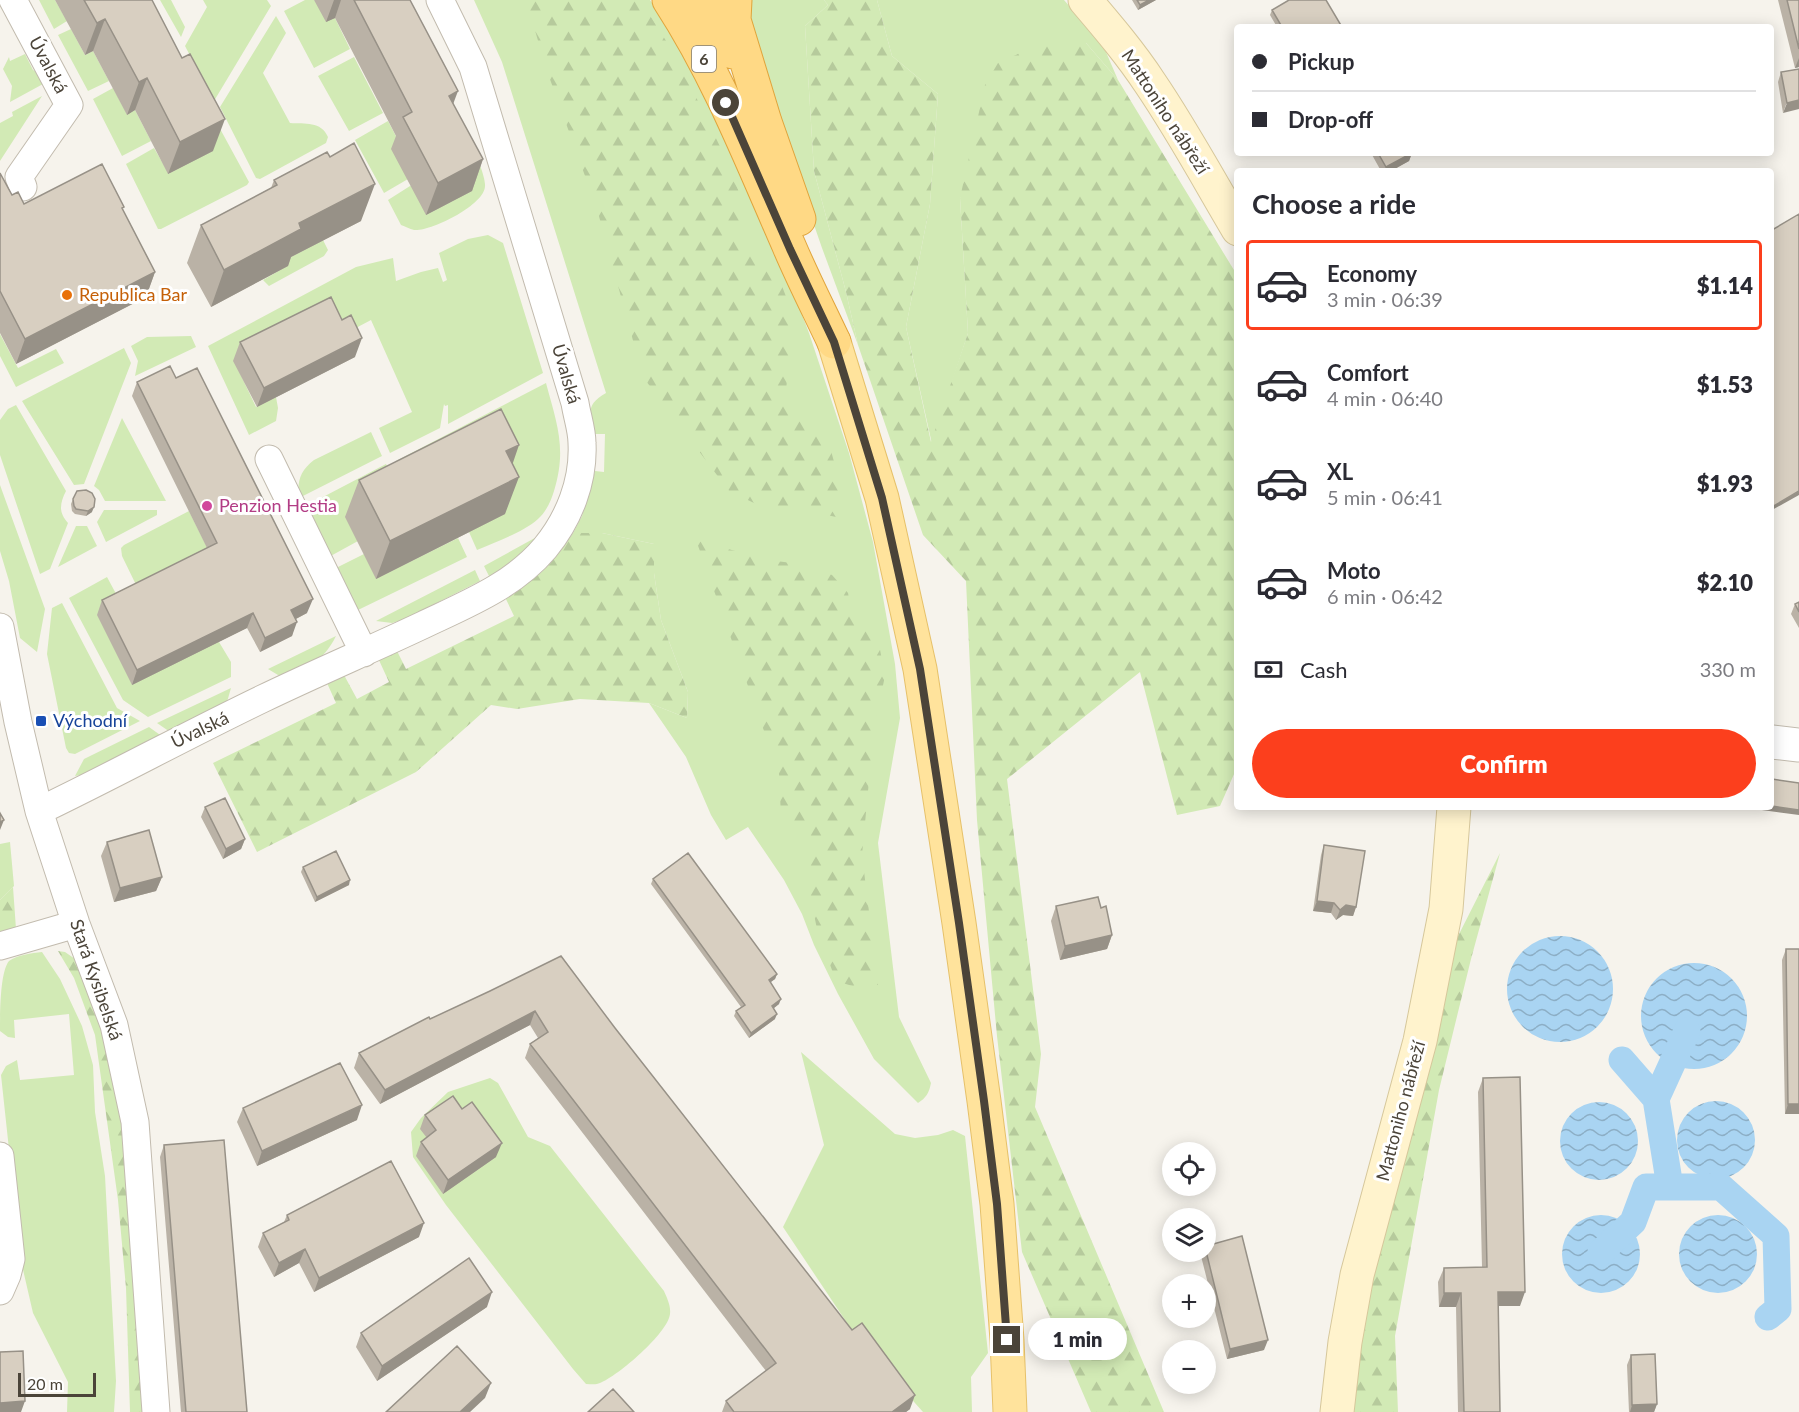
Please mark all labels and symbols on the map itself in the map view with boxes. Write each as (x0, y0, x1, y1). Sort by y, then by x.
street label: Úvalská (25, 32, 73, 97)
street label: Mattoniho nábřeží (1117, 45, 1215, 178)
road number: 6 (692, 46, 716, 72)
route start (712, 89, 739, 116)
place label: Republica Bar (79, 283, 188, 305)
marker: Republica Bar (60, 288, 74, 302)
street label: Úvalská (548, 341, 586, 406)
place label: Penzion Hestia (219, 494, 337, 516)
marker: Penzion Hestia (200, 499, 214, 513)
street label: Úvalská (167, 706, 232, 752)
place label: Východní (53, 709, 128, 731)
marker: Východní (34, 714, 48, 728)
street label: Stará Kysibelská (66, 916, 128, 1043)
street label: Mattoniho nábřeží (1371, 1038, 1429, 1183)
callout: 1 min (1028, 1319, 1127, 1361)
route end (993, 1326, 1020, 1353)
scale bar (18, 1370, 96, 1398)

